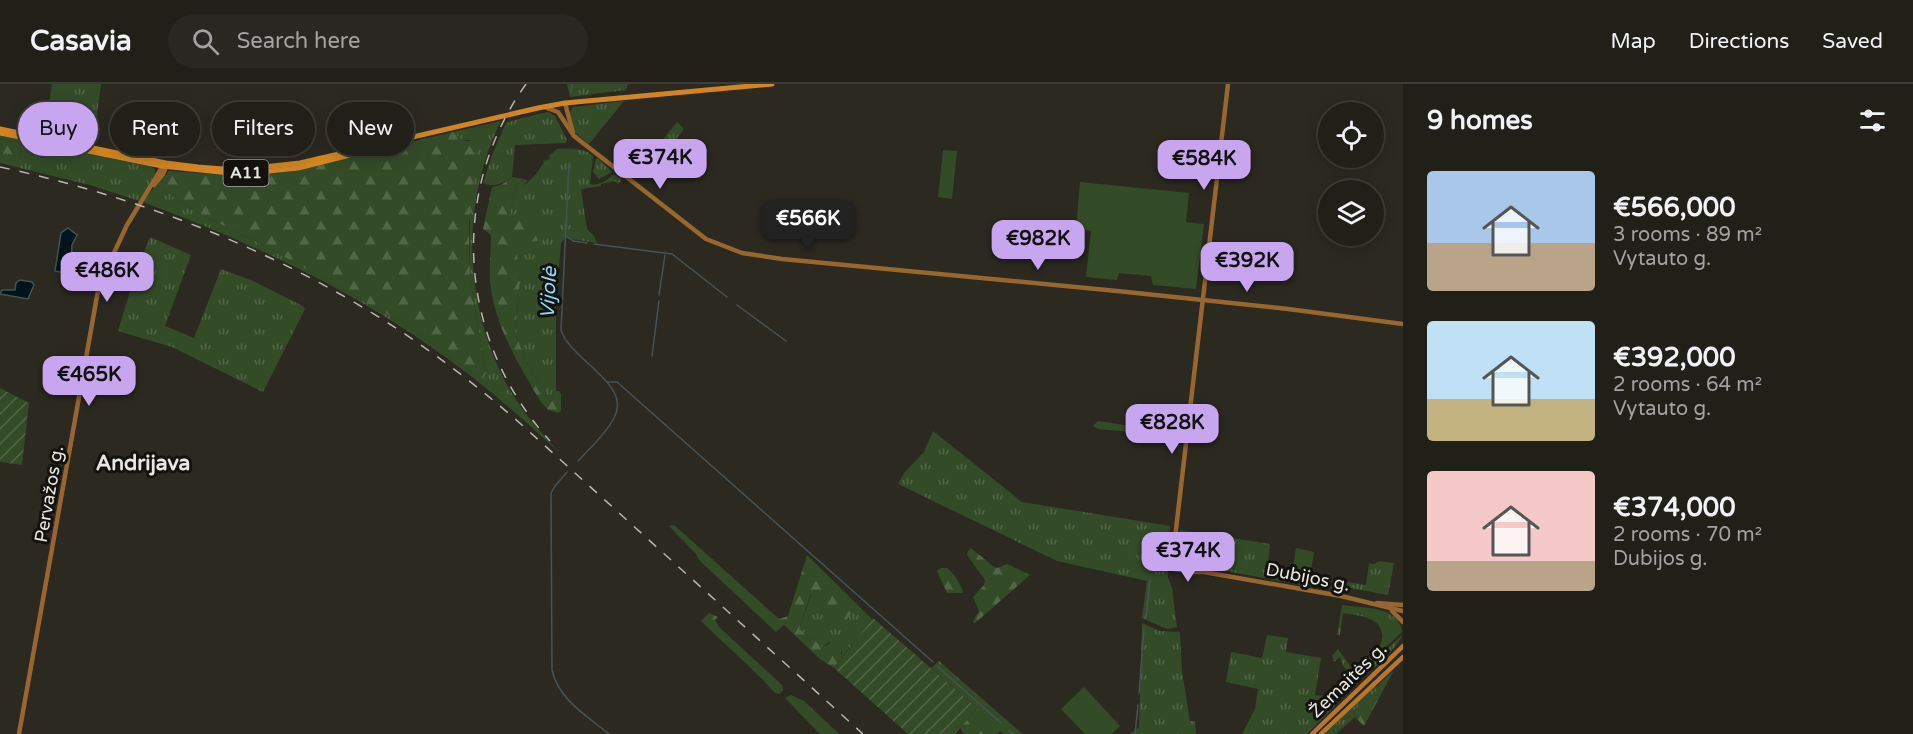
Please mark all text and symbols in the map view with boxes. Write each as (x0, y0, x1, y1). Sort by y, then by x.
search box (168, 14, 588, 68)
text: Casavia (30, 24, 132, 58)
icon: search (189, 25, 222, 58)
text: Search here (237, 28, 360, 54)
text: Map (1610, 29, 1656, 54)
text: Directions (1689, 29, 1789, 54)
text: Saved (1822, 29, 1883, 54)
chip: Buy (18, 102, 98, 156)
chip: Rent (110, 102, 200, 156)
chip: Filters (212, 102, 315, 156)
chip: New (327, 102, 414, 156)
map controls (1318, 102, 1384, 246)
button: locate (1318, 102, 1384, 168)
icon: filters (1856, 104, 1889, 137)
text: 9 homes (1427, 105, 1533, 136)
pin: €374K (618, 139, 702, 190)
pin: €584K (1162, 140, 1246, 191)
text: €374K (628, 146, 692, 170)
text: €584K (1172, 147, 1236, 171)
road number: A11 (224, 160, 268, 186)
button: layers (1318, 180, 1384, 246)
text: €566,000 (1613, 192, 1735, 223)
icon: home (1475, 195, 1547, 267)
pin: €566K (766, 200, 850, 251)
text: €566K (776, 207, 840, 231)
pin: €982K (996, 220, 1080, 271)
text: 3 rooms · 89 m² (1613, 223, 1762, 247)
text: €982K (1006, 227, 1070, 251)
pin: €392K (1205, 242, 1289, 293)
text: Vytauto g. (1613, 247, 1711, 271)
text: €392K (1215, 249, 1279, 273)
pin: €486K (65, 252, 149, 303)
text: €486K (75, 259, 139, 283)
water label: Vijolė (536, 265, 562, 320)
text: €392,000 (1613, 342, 1735, 373)
icon: home (1475, 345, 1547, 417)
pin: €465K (47, 356, 131, 407)
text: €465K (57, 363, 121, 387)
text: 2 rooms · 64 m² (1613, 373, 1762, 397)
text: Vytauto g. (1613, 397, 1711, 421)
pin: €828K (1130, 404, 1214, 455)
text: €828K (1140, 411, 1204, 435)
street label: Pervažos g. (30, 444, 68, 544)
district label: Andrijava (96, 451, 190, 476)
text: €374,000 (1613, 492, 1735, 523)
icon: home (1475, 495, 1547, 567)
text: 2 rooms · 70 m² (1613, 523, 1762, 547)
pin: €374K (1146, 532, 1230, 583)
text: €374K (1156, 539, 1220, 563)
text: Dubijos g. (1613, 547, 1708, 571)
street label: Dubijos g. (1264, 558, 1352, 596)
street label: Žemaitės g. (1305, 638, 1391, 722)

